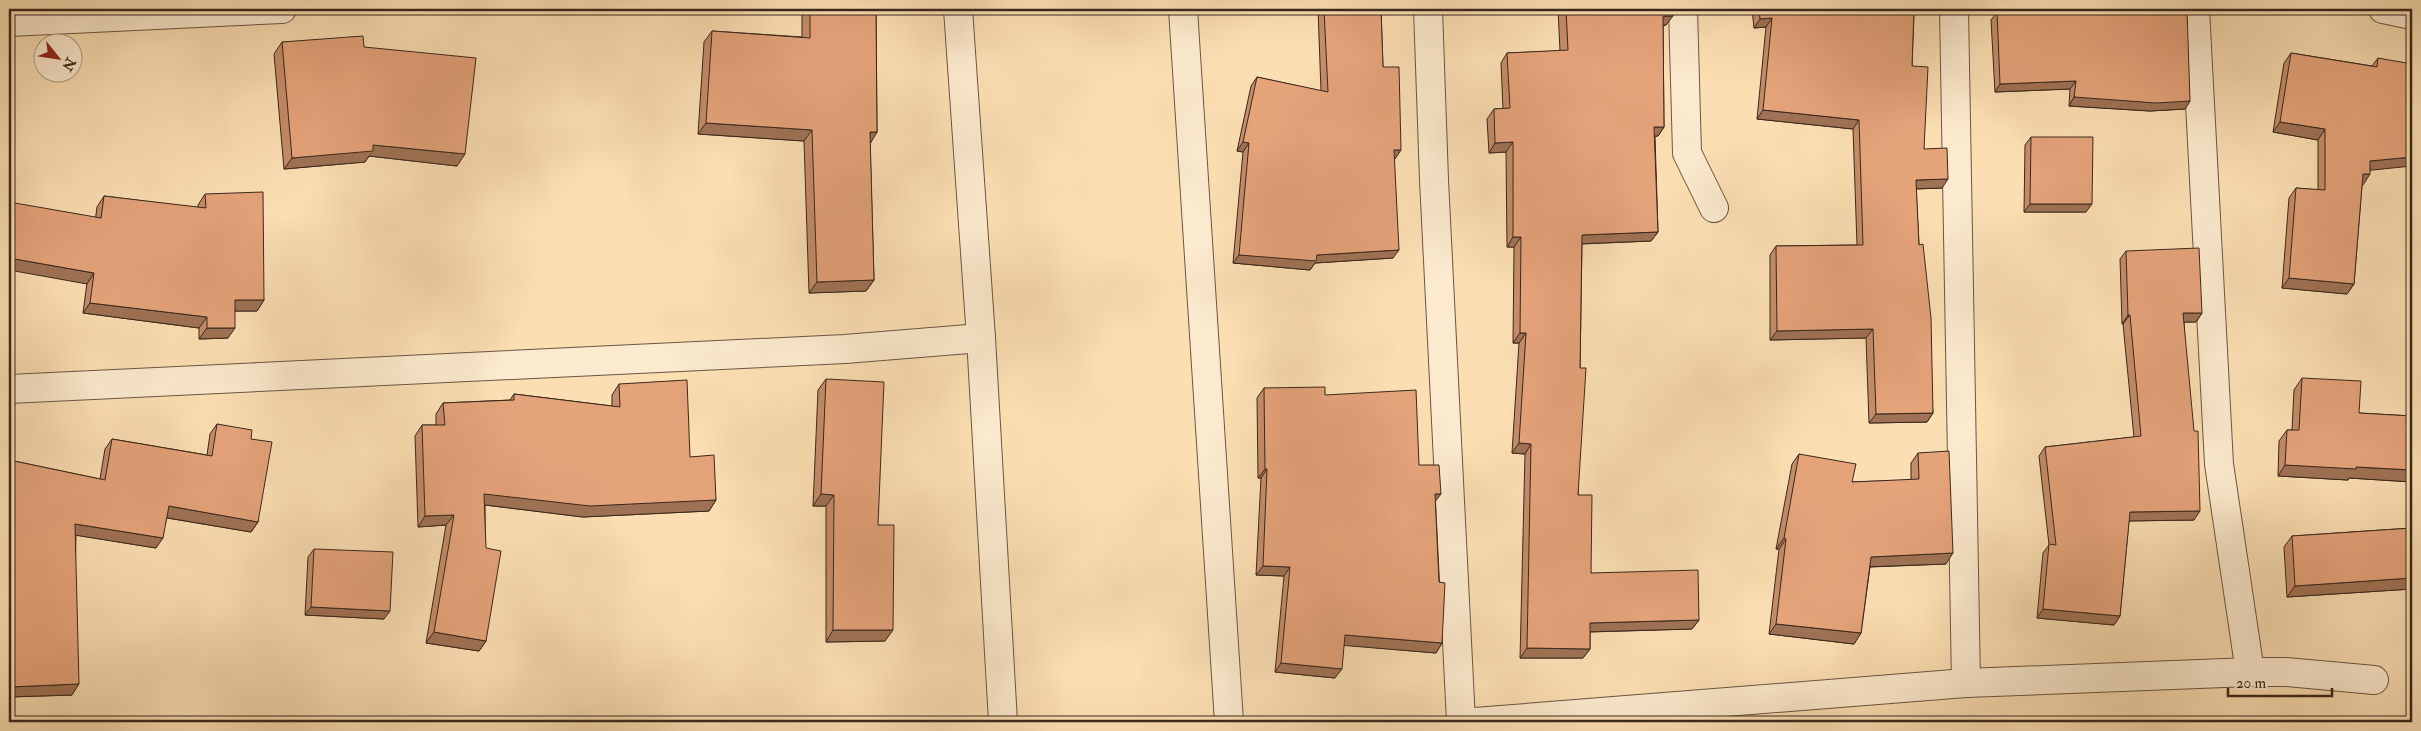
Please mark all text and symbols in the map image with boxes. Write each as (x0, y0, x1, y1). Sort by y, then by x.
north arrow (32, 32, 82, 82)
text: N (58, 54, 80, 74)
scale bar (2228, 666, 2332, 698)
text: 20 m (2236, 674, 2266, 693)

